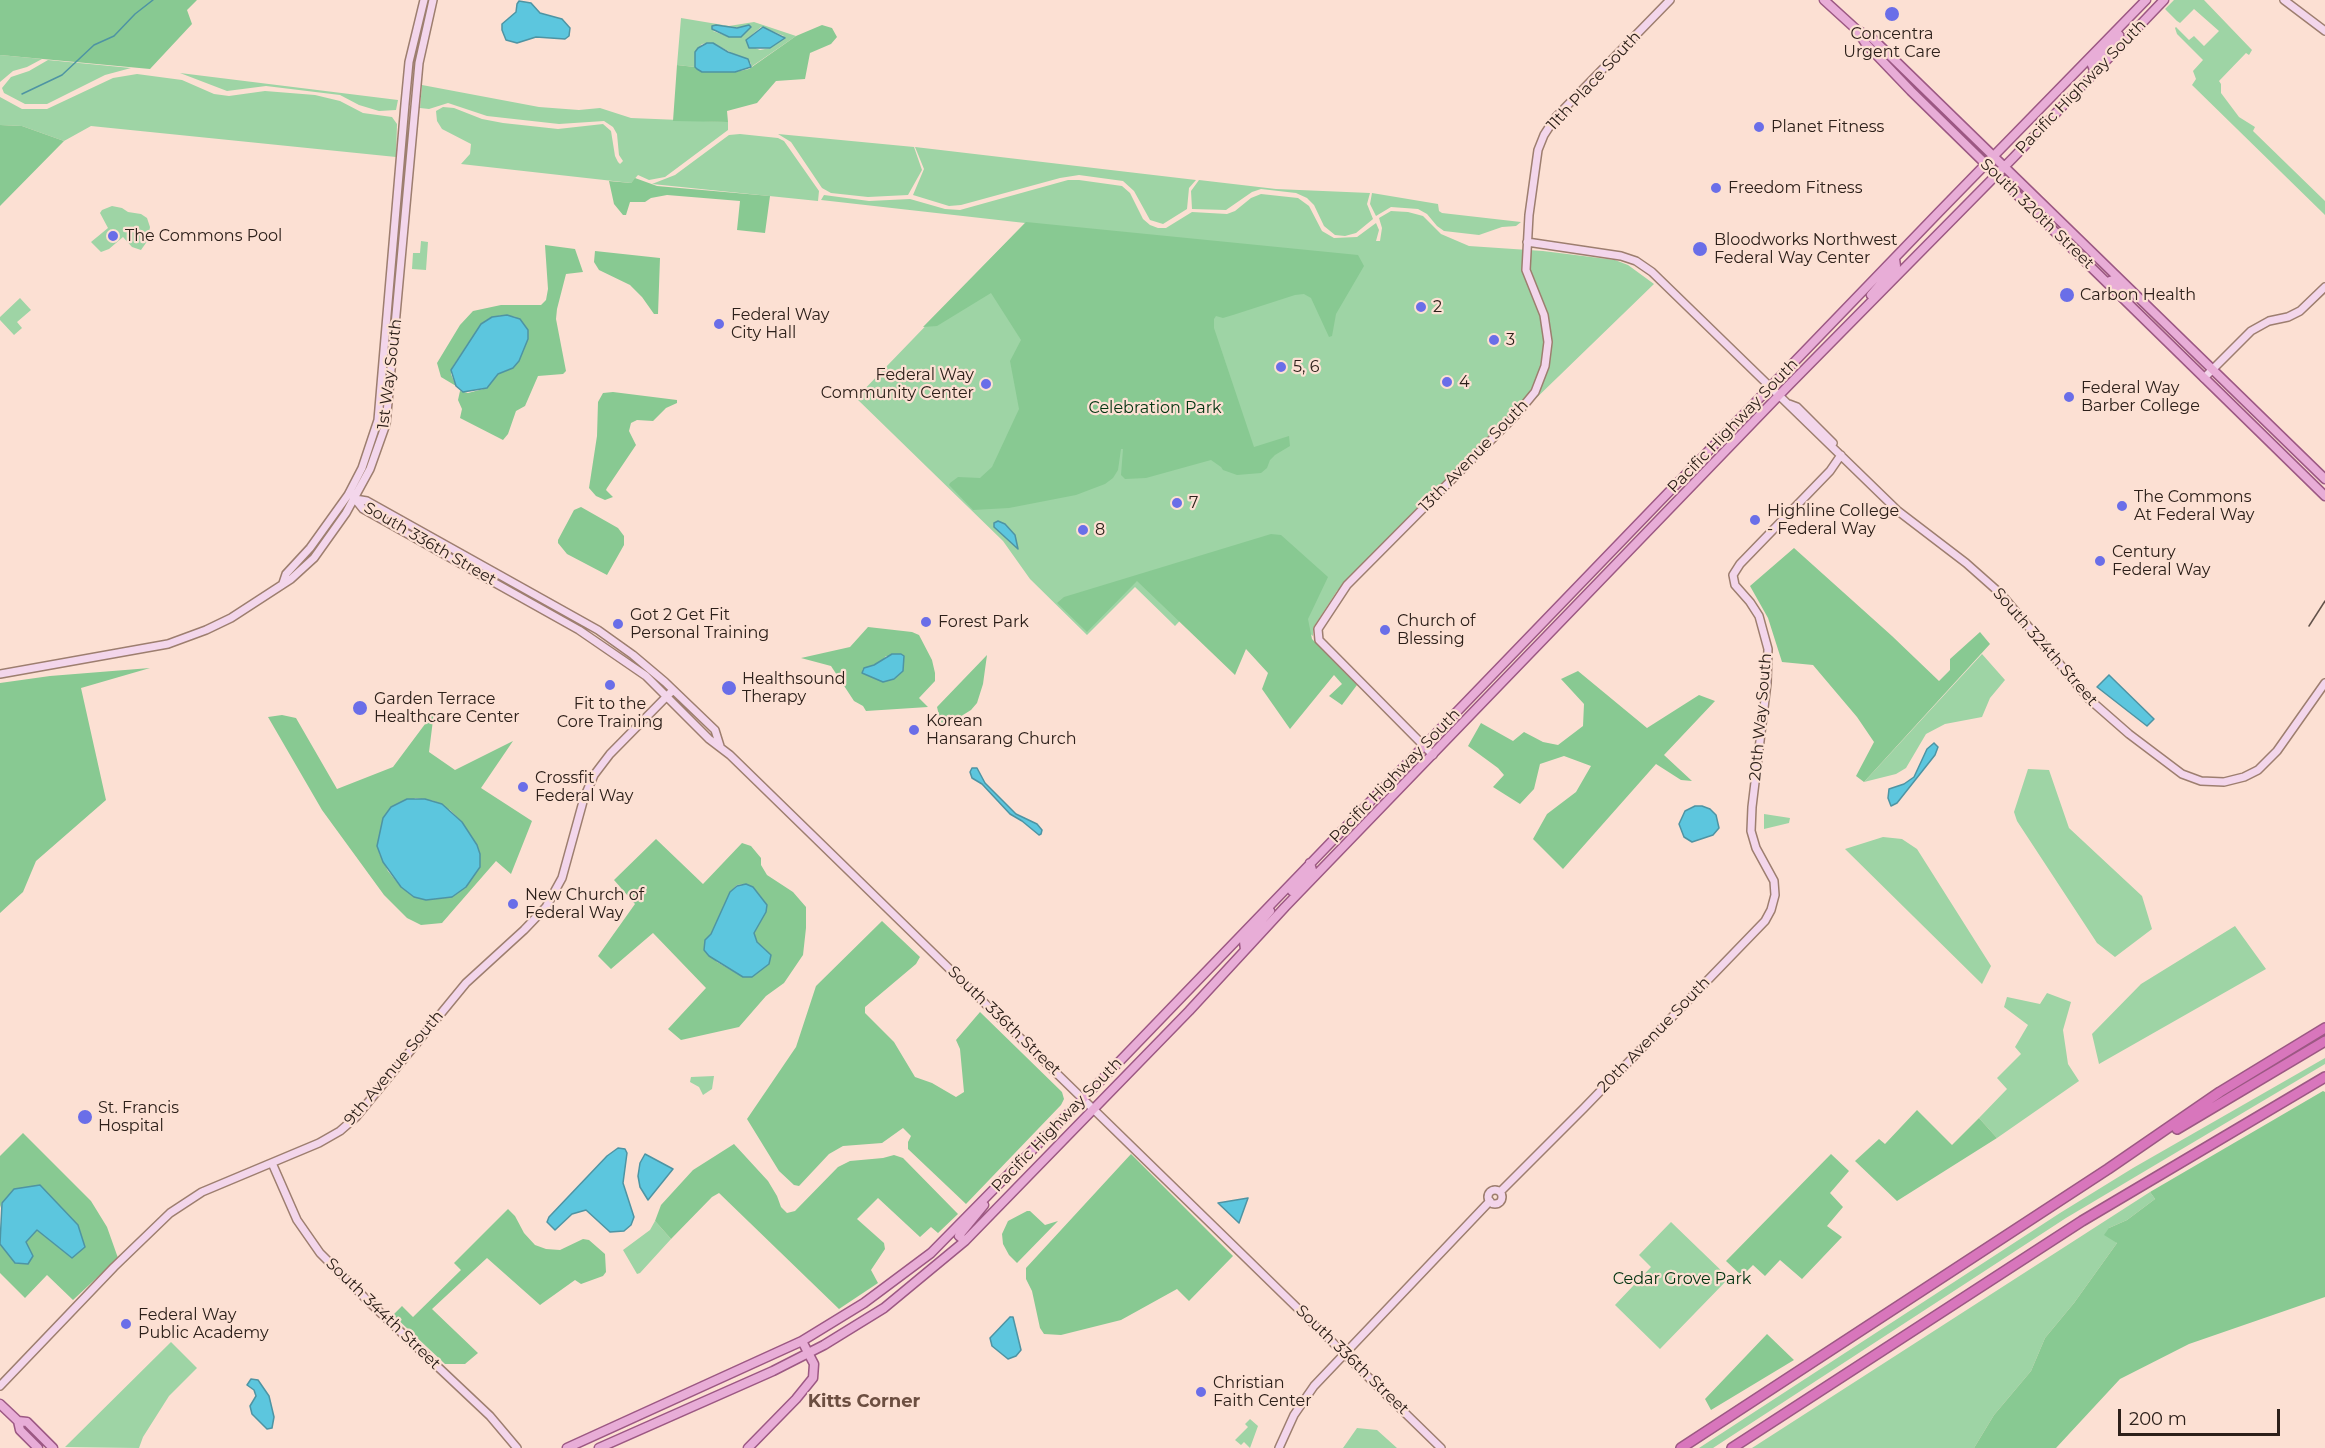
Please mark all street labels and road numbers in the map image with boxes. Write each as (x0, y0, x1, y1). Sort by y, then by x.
street label: Pacific Highway South (2012, 16, 2150, 158)
street label: 11th Place South (1543, 27, 1645, 135)
street label: South 320th Street (1976, 155, 2098, 273)
street label: 1st Way South (374, 318, 406, 430)
street label: Pacific Highway South (1664, 355, 1802, 497)
street label: 13th Avenue South (1415, 396, 1533, 516)
street label: South 336th Street (360, 498, 500, 590)
street label: South 324th Street (1988, 584, 2102, 710)
street label: 20th Way South (1746, 652, 1776, 782)
street label: Pacific Highway South (1326, 705, 1464, 847)
street label: South 336th Street (943, 962, 1065, 1080)
street label: 20th Avenue South (1594, 973, 1714, 1097)
street label: 9th Avenue South (340, 1007, 448, 1129)
street label: Pacific Highway South (988, 1054, 1126, 1196)
street label: South 344th Street (322, 1254, 444, 1374)
street label: South 336th Street (1291, 1301, 1413, 1419)

